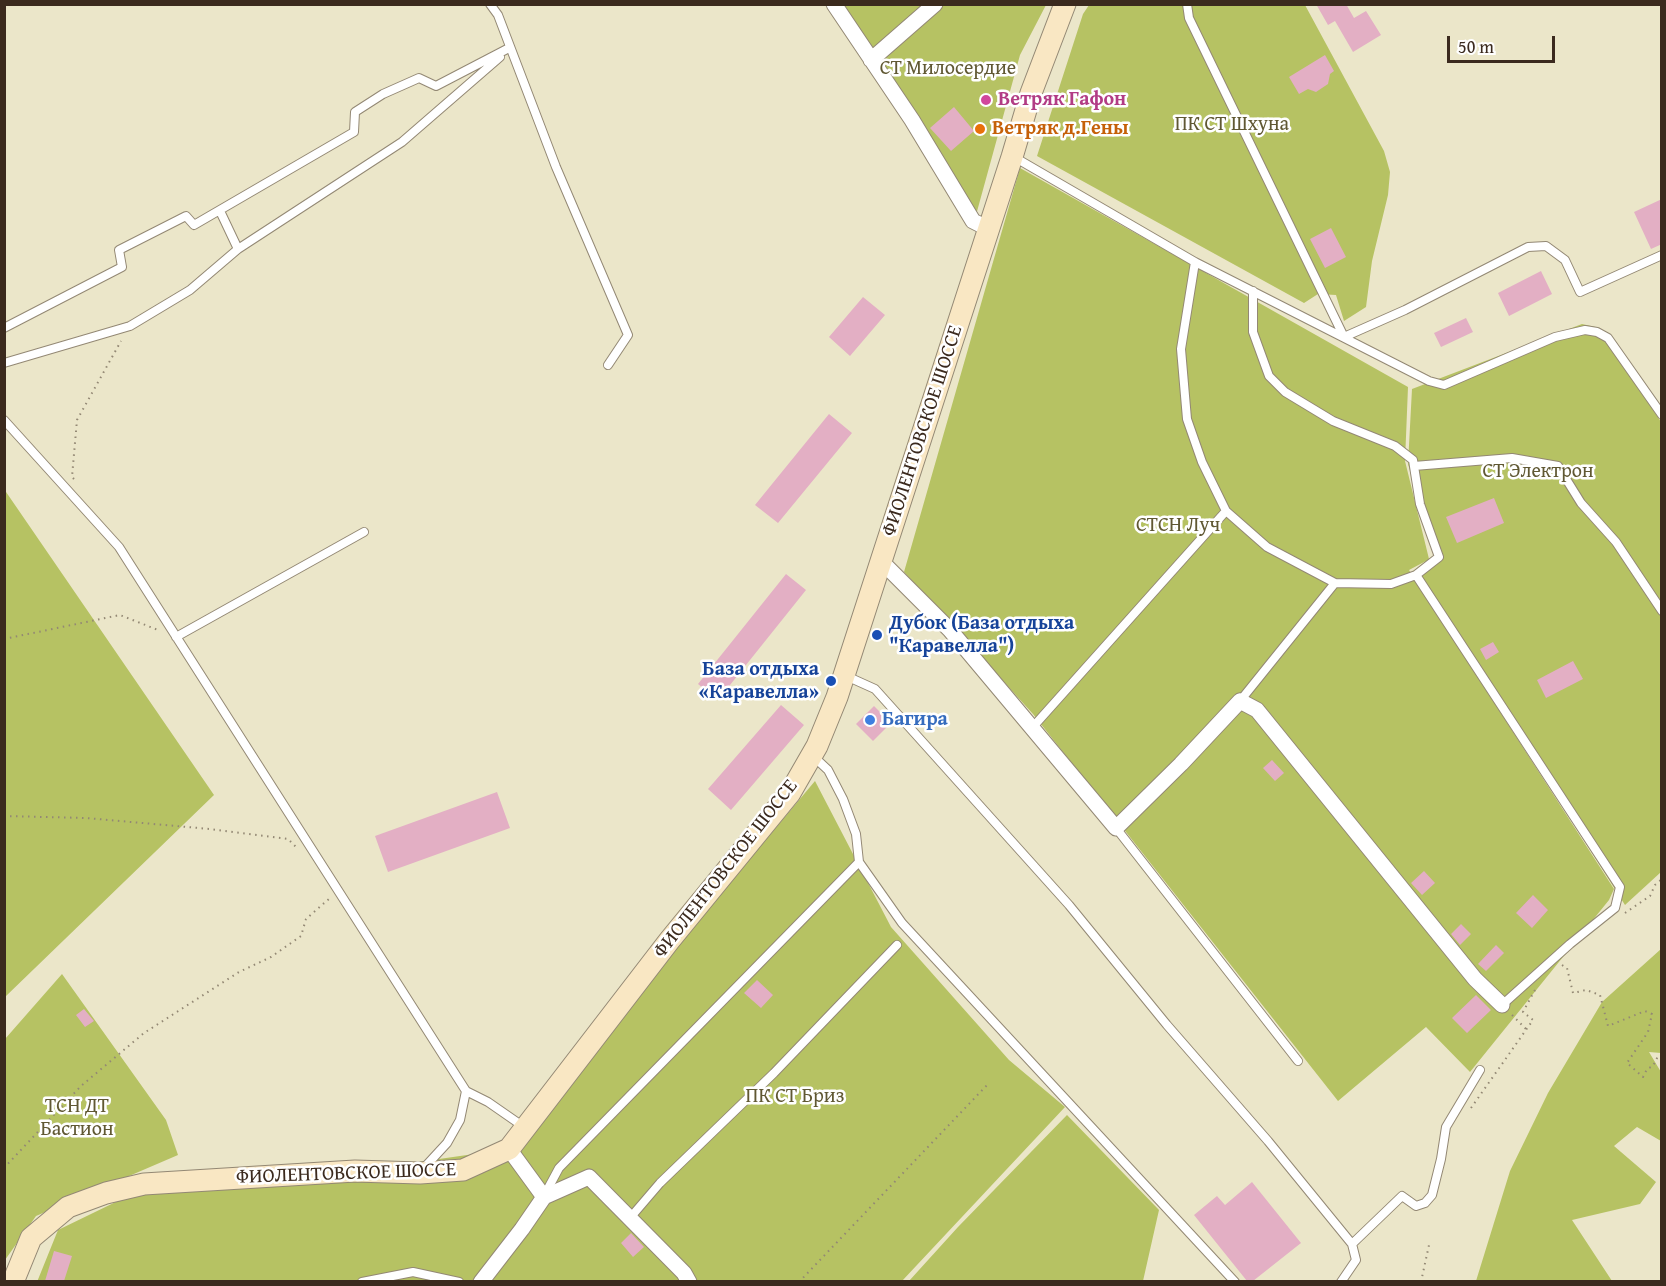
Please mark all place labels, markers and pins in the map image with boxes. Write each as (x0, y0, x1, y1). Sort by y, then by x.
place label: Ветряк Гафон (998, 88, 1126, 112)
marker: Ветряк Гафон (979, 93, 993, 107)
place label: Ветряк д.Гены (992, 117, 1129, 141)
marker: Ветряк д.Гены (973, 122, 987, 136)
place label: Дубок (База отдыха "Каравелла") (889, 612, 1074, 659)
marker: Дубок (База отдыха "Каравелла") (870, 628, 884, 642)
place label: База отдыха «Каравелла» (699, 658, 819, 705)
marker: База отдыха «Каравелла» (824, 674, 838, 688)
place label: Багира (882, 708, 948, 732)
marker: Багира (863, 713, 877, 727)

